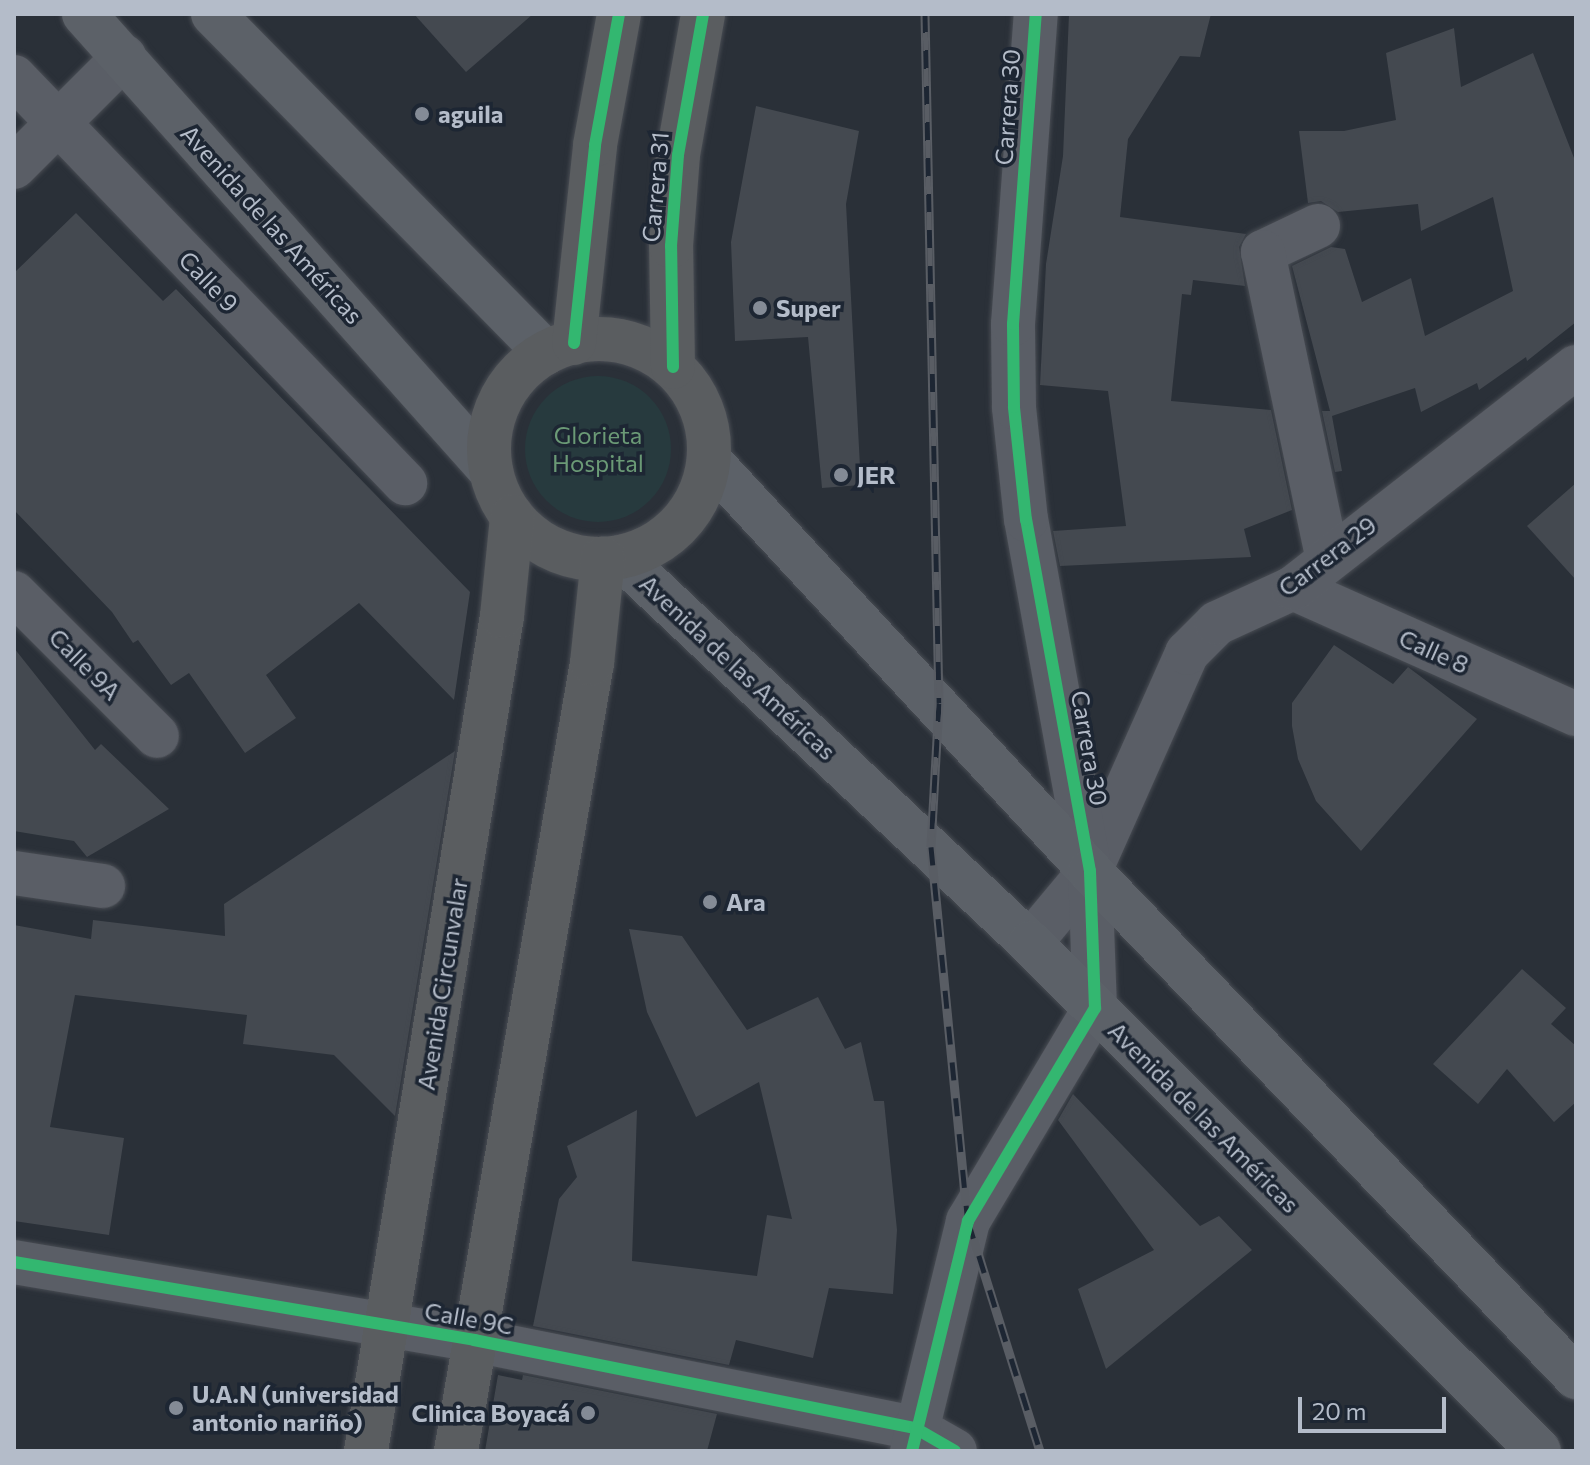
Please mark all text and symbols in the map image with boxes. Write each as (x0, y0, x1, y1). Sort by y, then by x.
street label: Carrera 30 (989, 48, 1025, 166)
place label: aguila (438, 100, 503, 128)
marker: aguila (413, 105, 431, 123)
street label: Avenida de las Américas (175, 119, 369, 329)
street label: Carrera 31 (636, 131, 674, 243)
street label: Calle 9 (173, 245, 245, 317)
place label: Super (776, 294, 841, 322)
marker: Super (751, 299, 769, 317)
park label: Glorieta Hospital (552, 421, 644, 477)
place label: JER (857, 461, 896, 489)
marker: JER (832, 466, 850, 484)
street label: Carrera 29 (1273, 510, 1381, 602)
street label: Avenida de las Américas (634, 569, 842, 765)
street label: Calle 9A (43, 622, 127, 706)
street label: Calle 8 (1395, 623, 1473, 679)
street label: Carrera 30 (1066, 688, 1114, 808)
street label: Avenida Circunvalar (411, 876, 473, 1092)
place label: Ara (726, 888, 766, 916)
marker: Ara (701, 893, 719, 911)
street label: Avenida de las Américas (1103, 1016, 1305, 1218)
street label: Calle 9C (422, 1296, 516, 1340)
place label: U.A.N (universidad antonio nariño) (192, 1380, 399, 1436)
scale bar (1302, 1381, 1450, 1431)
text: 20 m (1312, 1396, 1366, 1425)
marker: U.A.N (universidad antonio nariño) (167, 1399, 185, 1417)
place label: Clinica Boyacá (411, 1399, 570, 1427)
marker: Clinica Boyacá (577, 1402, 599, 1424)

